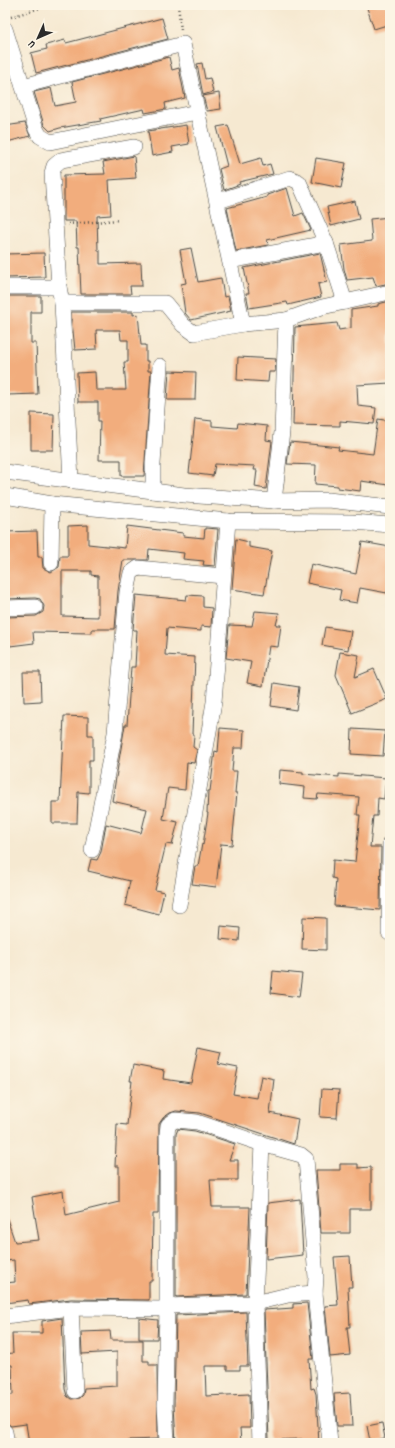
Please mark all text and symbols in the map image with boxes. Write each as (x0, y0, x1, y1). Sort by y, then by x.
north arrow (18, 18, 58, 58)
text: U (25, 36, 40, 51)

